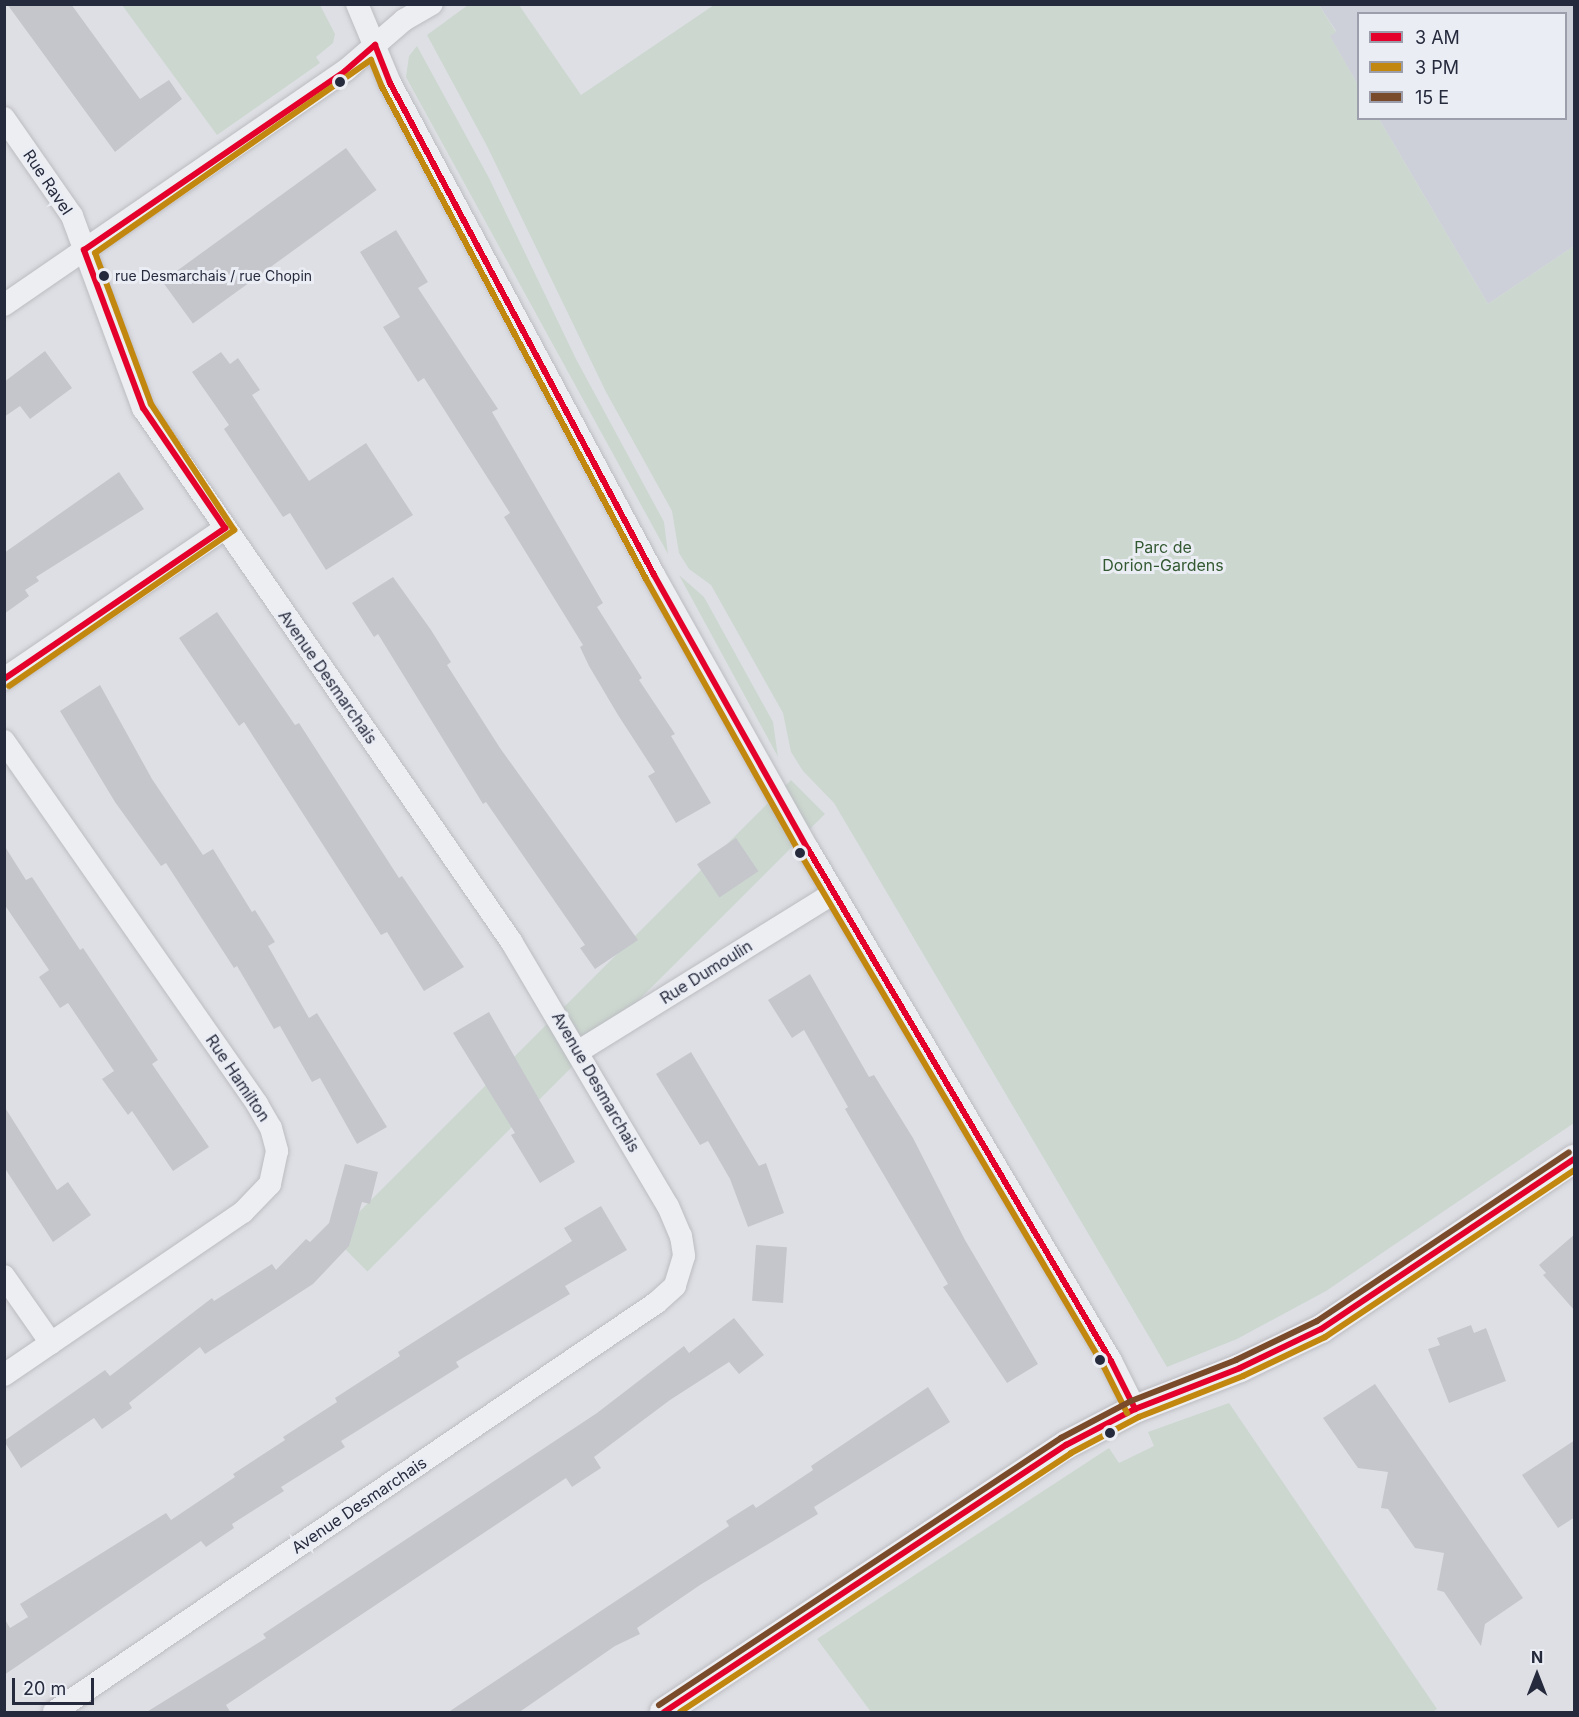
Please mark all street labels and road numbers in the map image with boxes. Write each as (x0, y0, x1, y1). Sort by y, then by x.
street label: Rue Ravel (19, 146, 77, 218)
street label: Avenue Desmarchais (275, 606, 381, 748)
street label: Rue Dumoulin (656, 936, 756, 1008)
street label: Avenue Desmarchais (548, 1008, 644, 1156)
street label: Rue Hamilton (202, 1031, 274, 1125)
street label: Avenue Desmarchais (288, 1453, 430, 1557)

